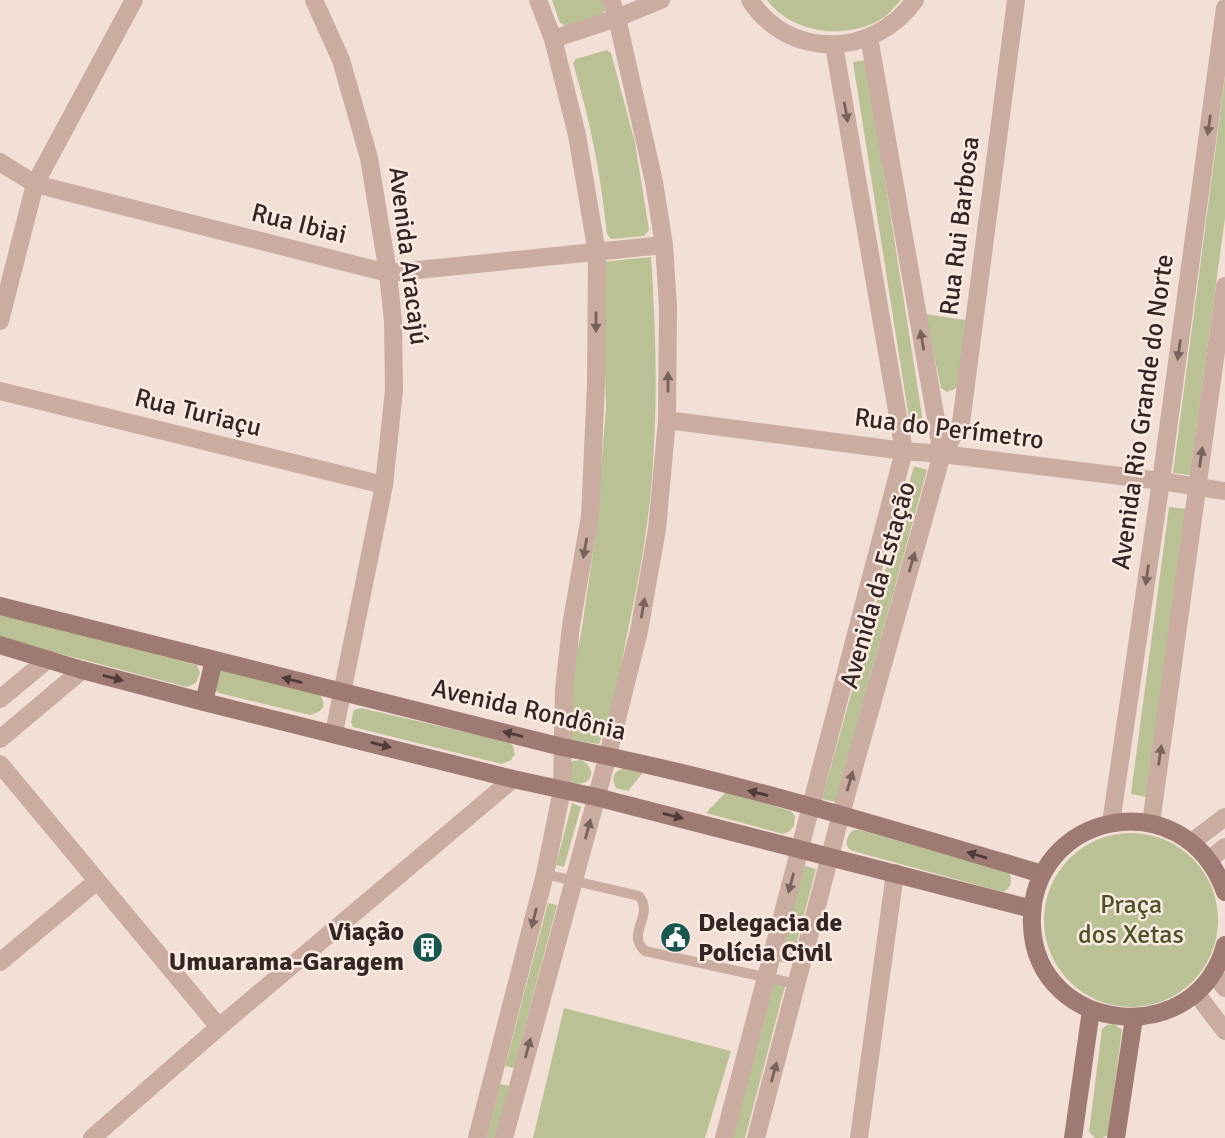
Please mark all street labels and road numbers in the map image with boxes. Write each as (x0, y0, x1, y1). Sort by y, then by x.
street label: Rua Rui Barbosa (933, 135, 987, 317)
street label: Avenida Aracajú (381, 165, 435, 347)
street label: Rua Ibiai (248, 197, 350, 251)
street label: Avenida Rio Grande do Norte (1105, 252, 1181, 572)
street label: Rua Turiaçu (131, 382, 265, 444)
street label: Rua do Perímetro (852, 401, 1046, 457)
street label: Avenida da Estação (833, 478, 923, 692)
street label: Avenida Rondônia (429, 672, 629, 748)

